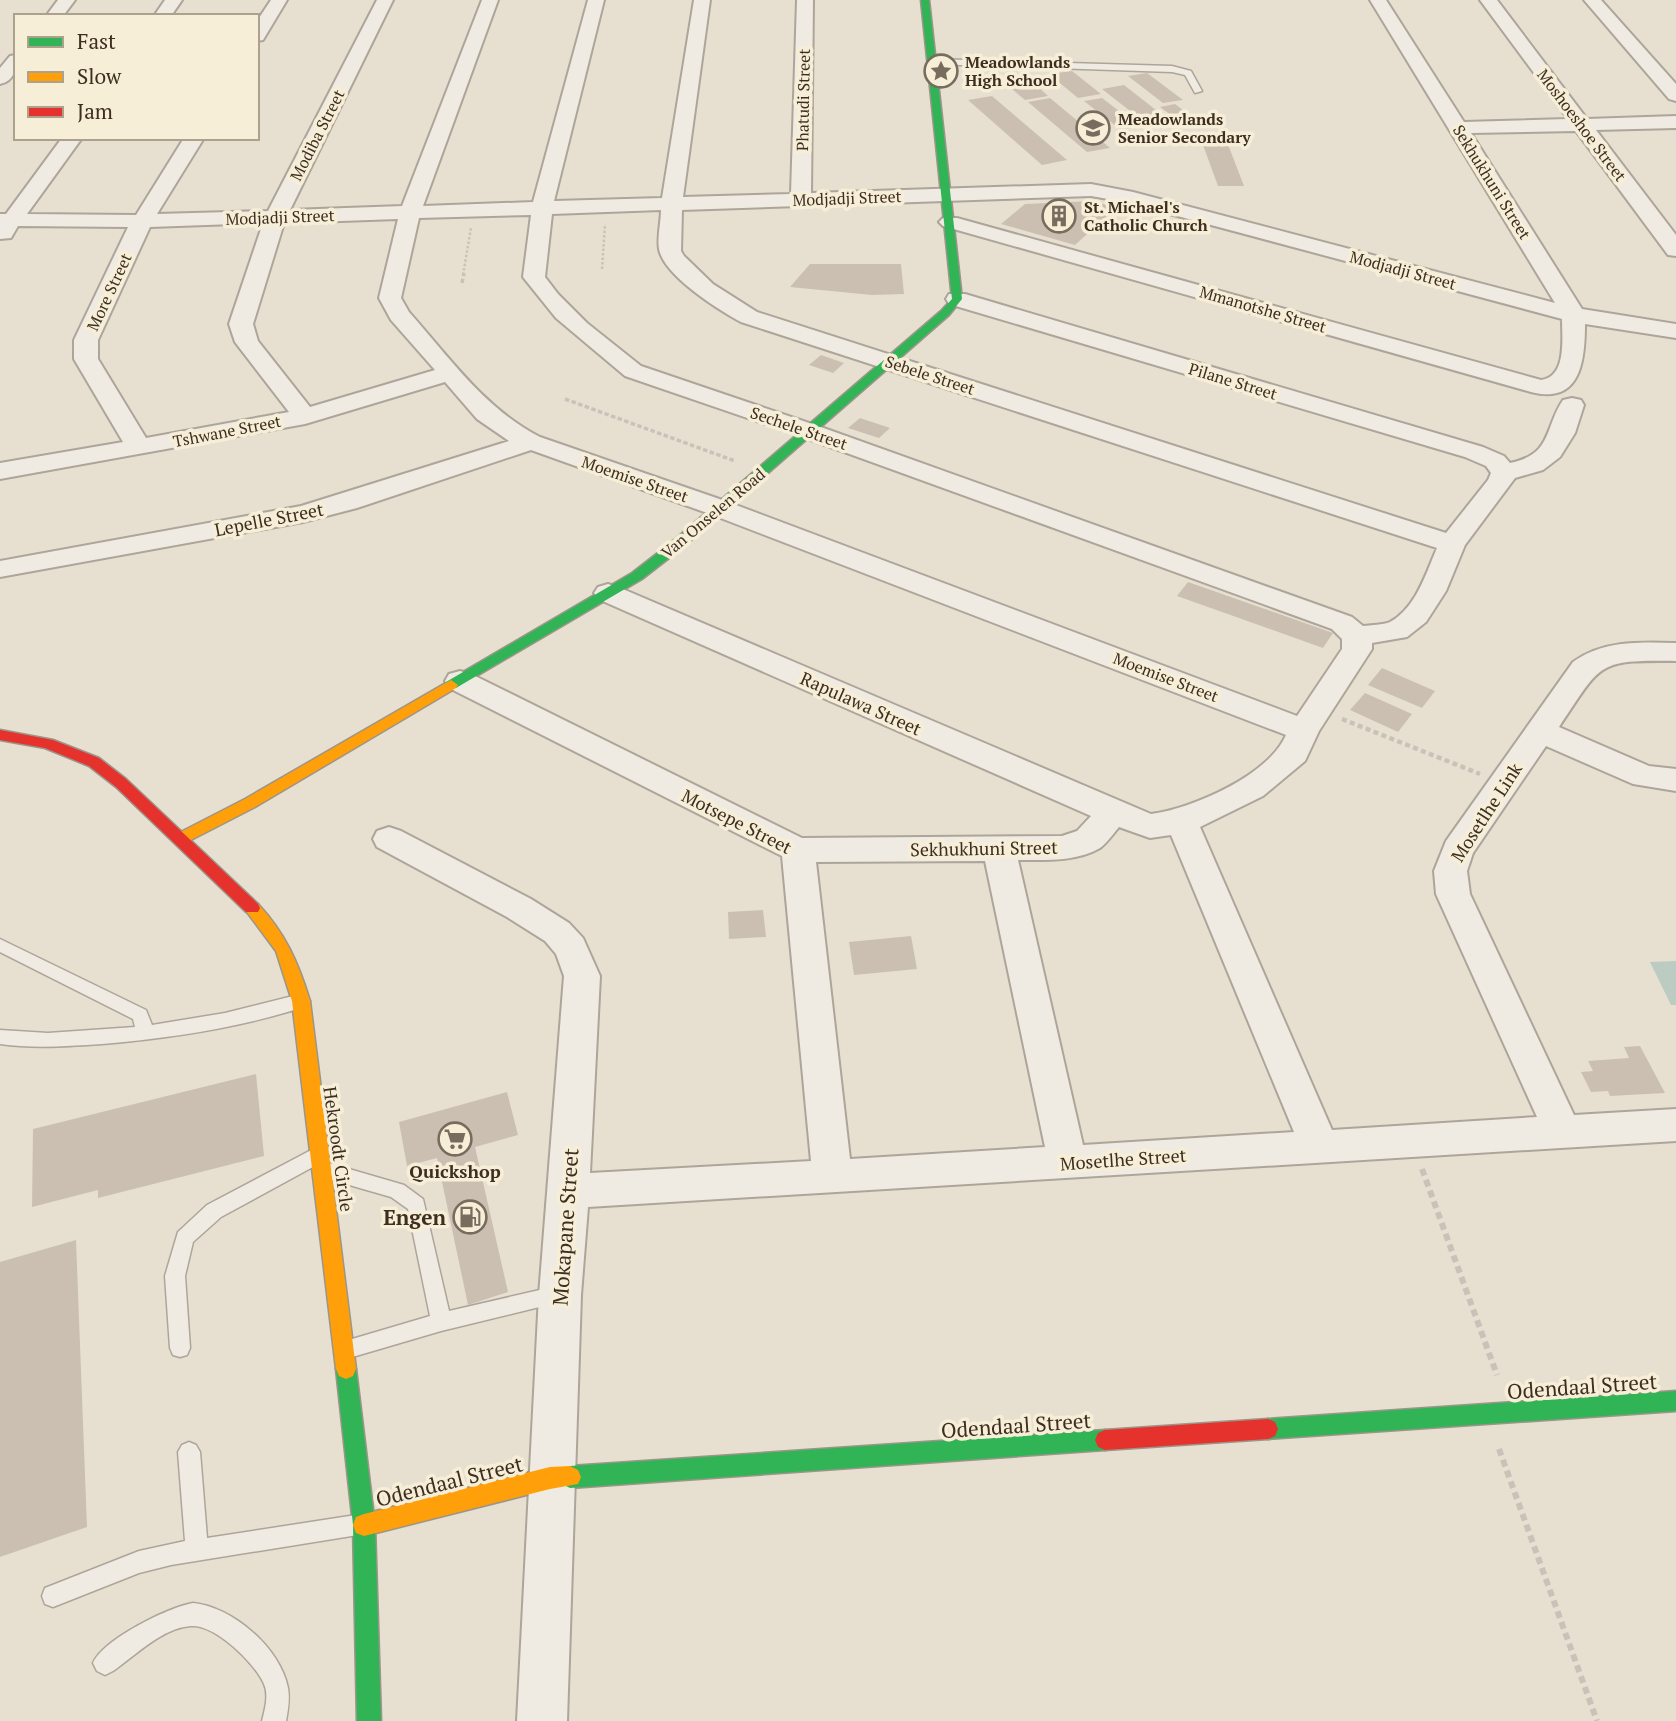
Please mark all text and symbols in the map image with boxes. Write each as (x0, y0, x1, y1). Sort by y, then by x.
legend (14, 14, 259, 140)
text: Fast (77, 27, 116, 55)
street label: Phatudi Street (791, 49, 815, 151)
place label: Meadowlands High School (965, 51, 1070, 91)
place icon: Meadowlands High School (922, 52, 960, 90)
text: Slow (77, 62, 122, 90)
street label: Moshoeshoe Street (1532, 64, 1632, 186)
street label: Modiba Street (285, 85, 349, 184)
text: Jam (77, 97, 113, 125)
place label: Meadowlands Senior Secondary (1118, 108, 1251, 148)
school or university icon: Meadowlands Senior Secondary (1074, 109, 1112, 147)
street label: Sekhukhuni Street (1448, 121, 1536, 244)
street label: Modjadji Street (792, 185, 902, 211)
place label: St. Michael's Catholic Church (1084, 196, 1208, 236)
building icon: St. Michael's Catholic Church (1040, 197, 1078, 235)
street label: Modjadji Street (225, 204, 335, 230)
street label: Modjadji Street (1347, 245, 1459, 295)
street label: More Street (81, 249, 137, 334)
street label: Mmanotshe Street (1197, 280, 1329, 338)
street label: Sebele Street (882, 350, 978, 400)
street label: Pilane Street (1186, 357, 1280, 405)
street label: Sechele Street (748, 401, 850, 455)
street label: Tshwane Street (171, 410, 283, 452)
street label: Moemise Street (579, 451, 691, 507)
street label: Van Onselen Road (656, 463, 770, 563)
street label: Lepelle Street (212, 497, 326, 541)
street label: Moemise Street (1110, 647, 1222, 707)
street label: Rapulawa Street (797, 666, 926, 741)
street label: Mosetlhe Link (1445, 757, 1527, 866)
street label: Motsepe Street (678, 783, 796, 859)
street label: Sekhukhuni Street (910, 835, 1058, 861)
street label: Hekroodt Circle (318, 1085, 360, 1213)
supermarket icon: Quickshop (436, 1120, 474, 1158)
street label: Mosetlhe Street (1059, 1143, 1187, 1175)
street label: Mokapane Street (546, 1147, 584, 1307)
place label: Quickshop (409, 1159, 501, 1183)
fuel station icon: Engen (451, 1198, 489, 1236)
place label: Engen (383, 1203, 446, 1231)
street label: Odendaal Street (1506, 1367, 1658, 1405)
street label: Odendaal Street (940, 1406, 1092, 1444)
street label: Odendaal Street (373, 1449, 526, 1513)

